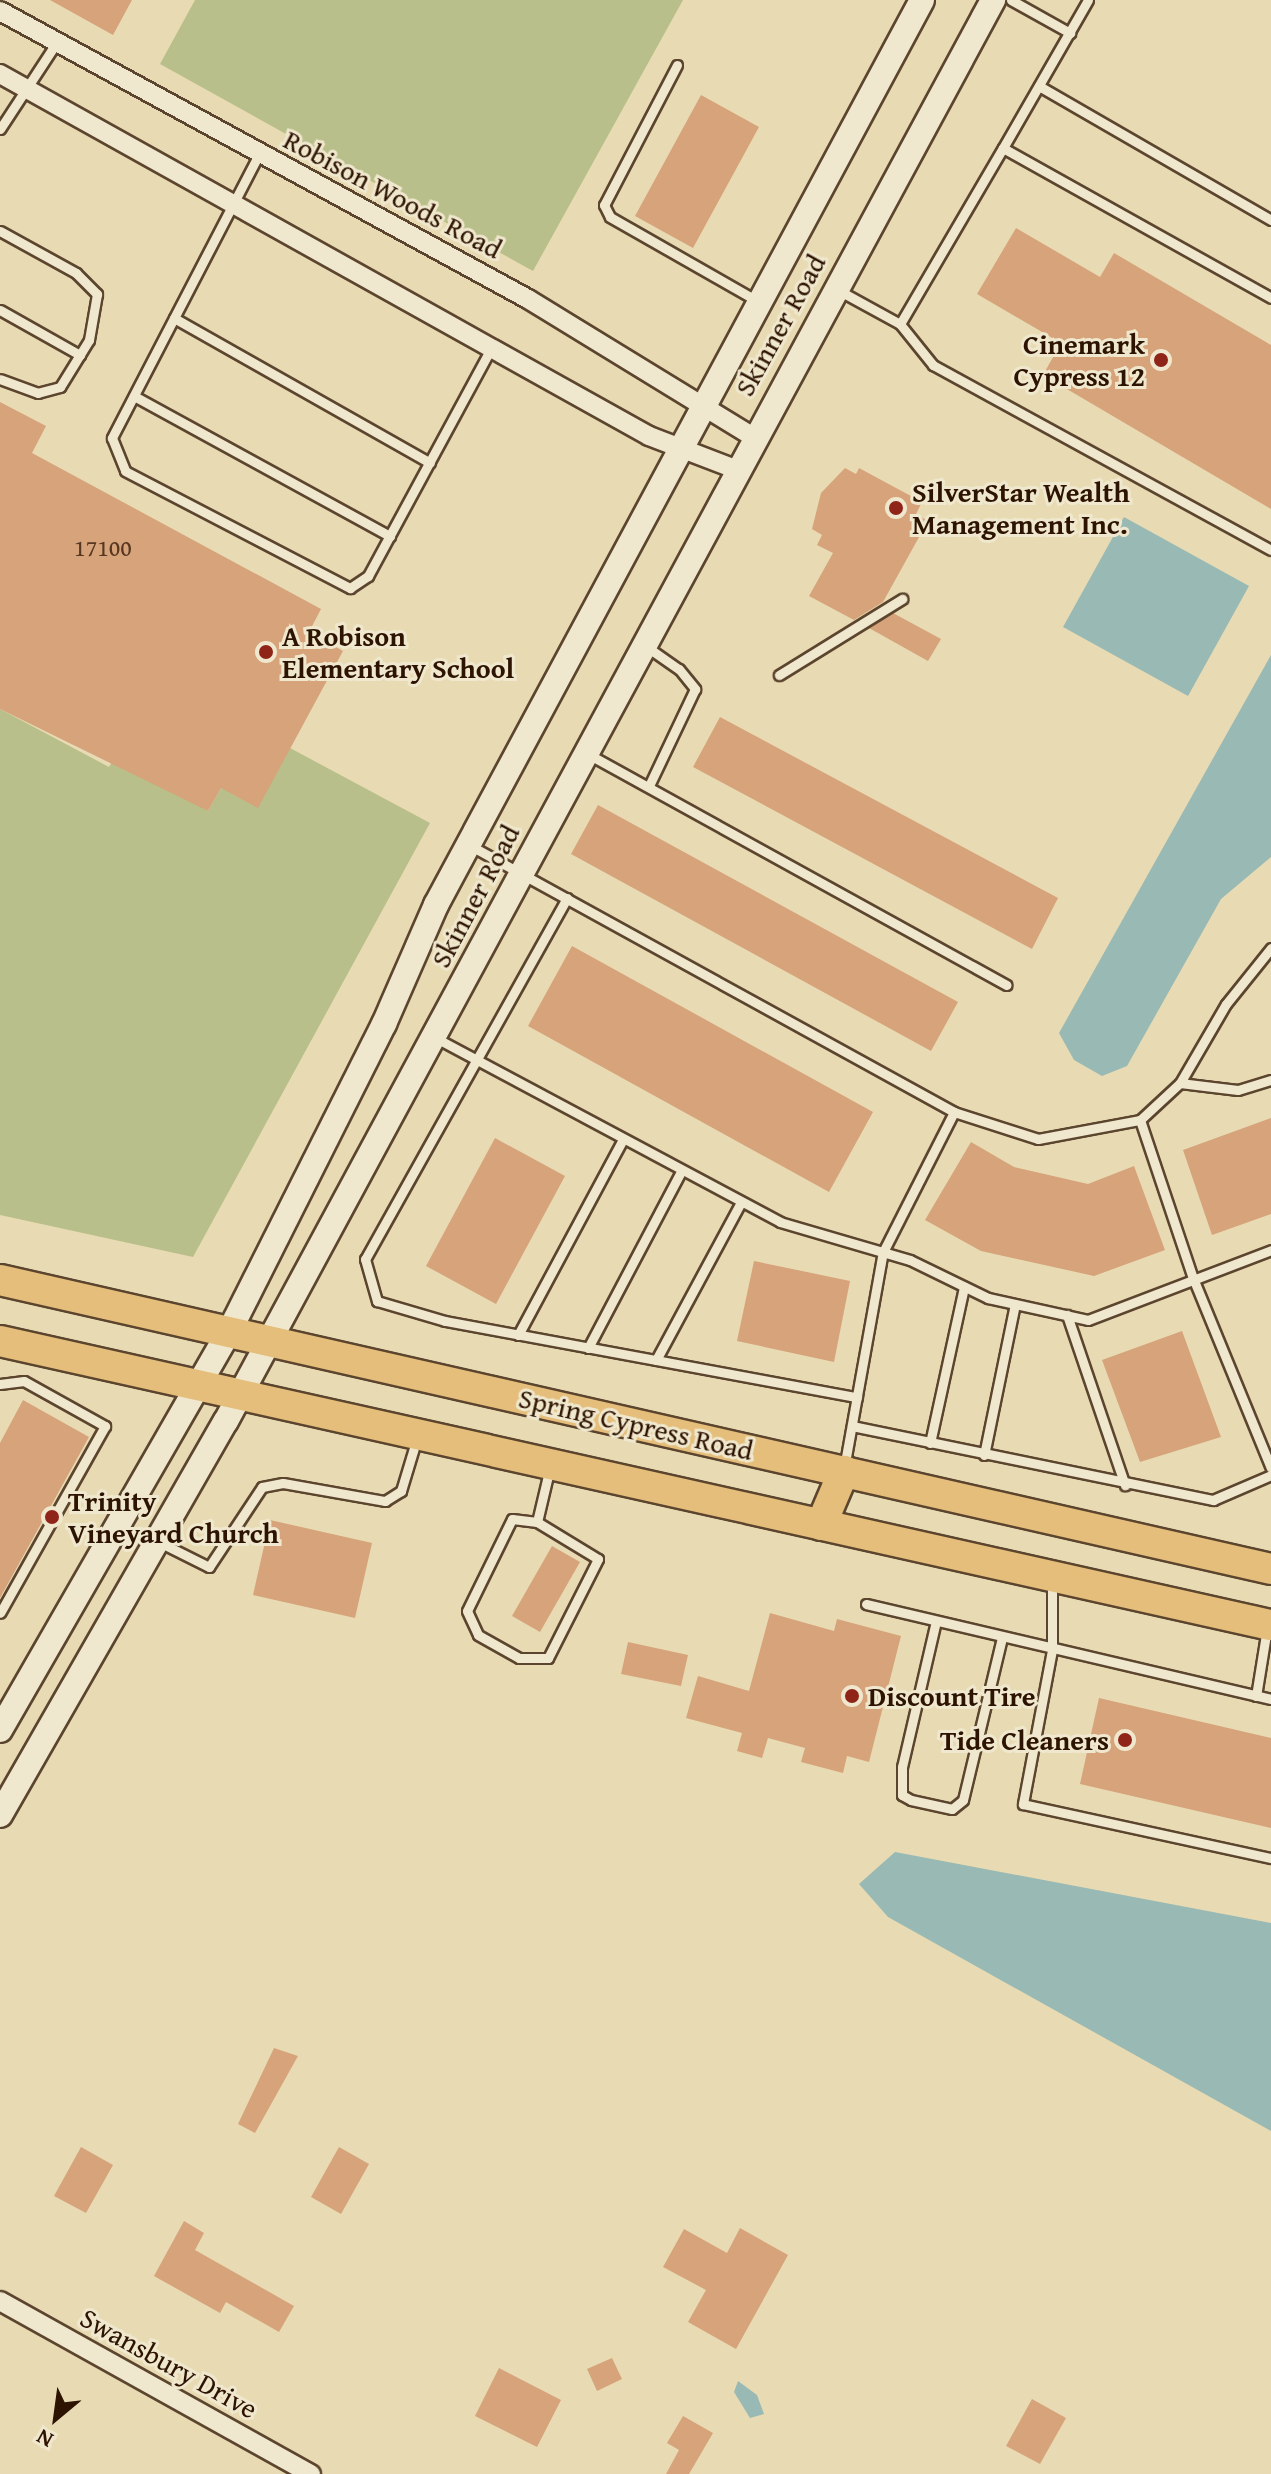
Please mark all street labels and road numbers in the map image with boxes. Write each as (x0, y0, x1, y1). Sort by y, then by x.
street label: Robison Woods Road (278, 122, 508, 266)
street label: Skinner Road (727, 248, 833, 402)
street label: Skinner Road (423, 819, 527, 973)
street label: Spring Cypress Road (516, 1381, 756, 1467)
street label: Swansbury Drive (75, 2300, 263, 2426)

